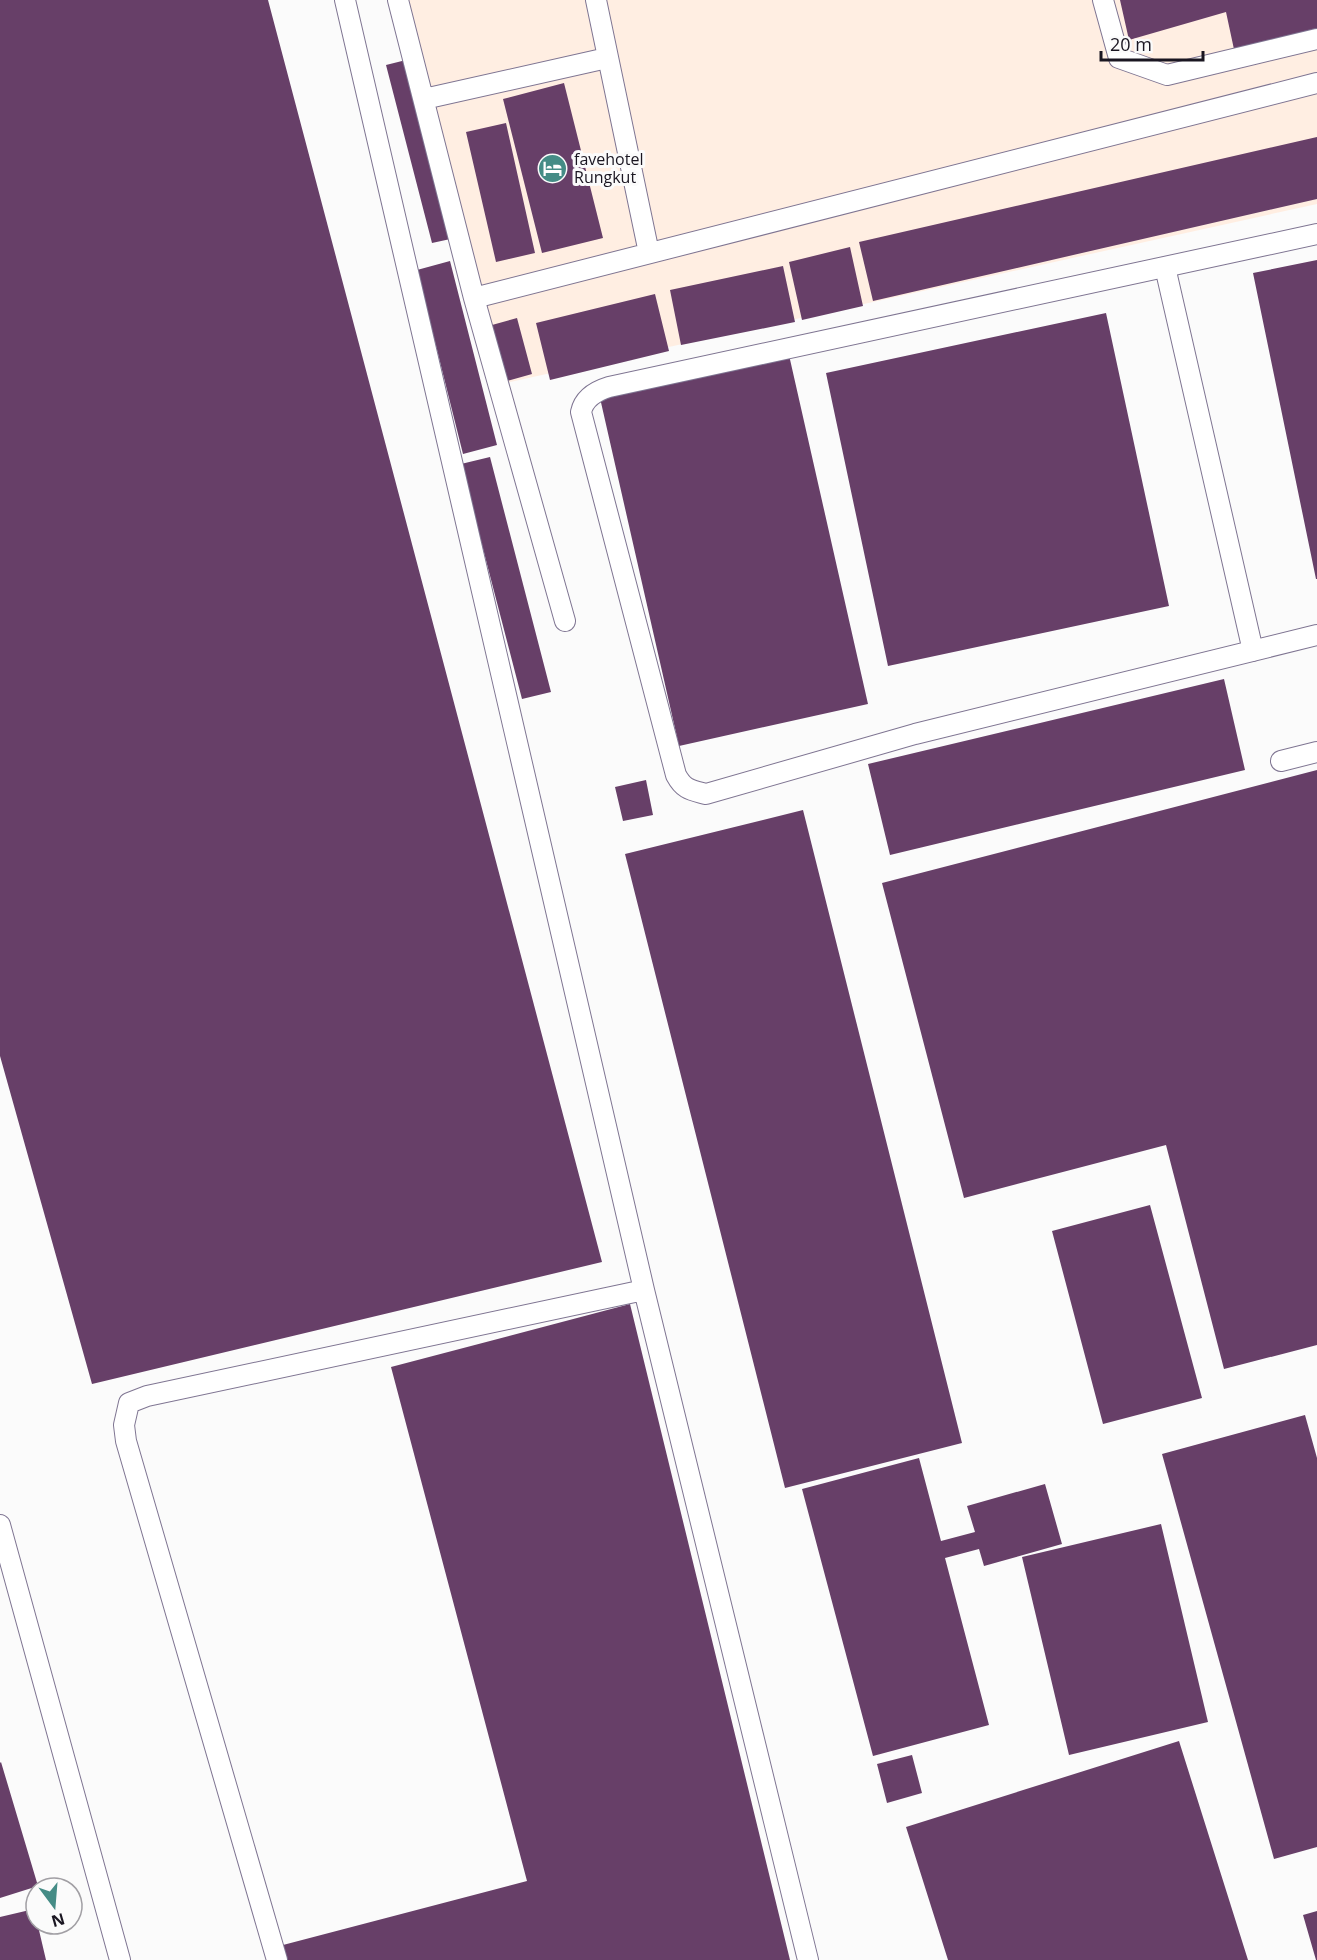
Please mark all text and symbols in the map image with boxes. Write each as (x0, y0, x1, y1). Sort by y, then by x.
scale bar (1101, 24, 1203, 62)
text: 20 m (1110, 32, 1152, 56)
place label: favehotel Rungkut (574, 148, 643, 188)
hotel icon: favehotel Rungkut (537, 152, 569, 184)
north arrow (24, 1876, 84, 1936)
text: N (49, 1908, 67, 1933)

